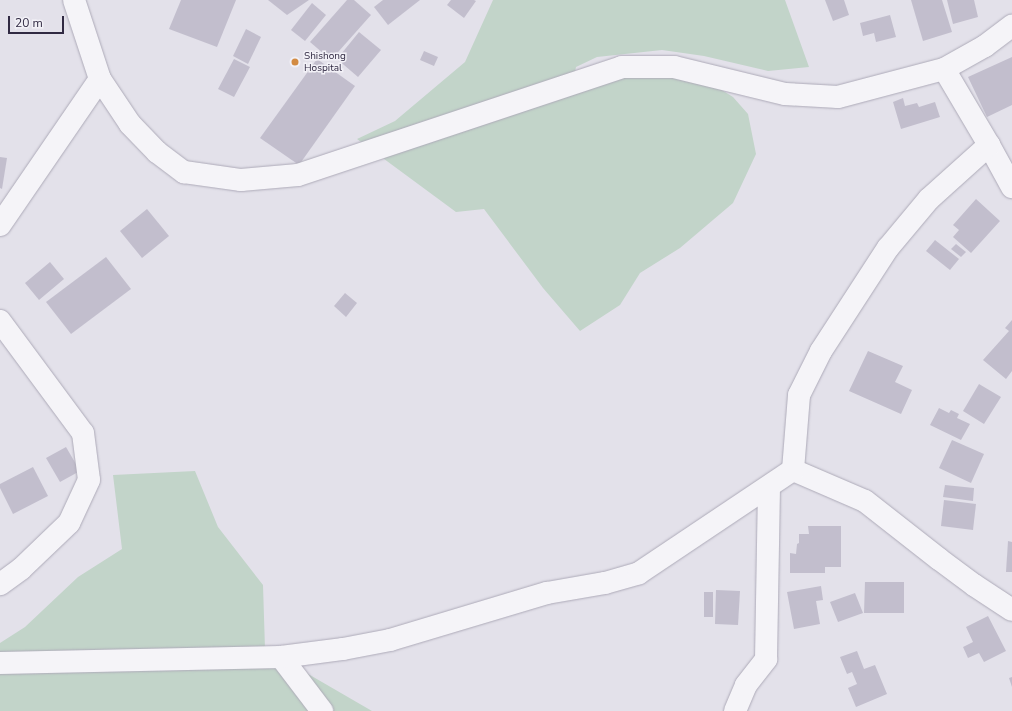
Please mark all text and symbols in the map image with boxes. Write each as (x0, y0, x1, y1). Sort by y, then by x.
scale bar (10, 8, 66, 34)
text: 20 m (15, 15, 43, 31)
place label: Shishong Hospital (304, 50, 346, 74)
marker: Shishong Hospital (289, 56, 301, 68)

